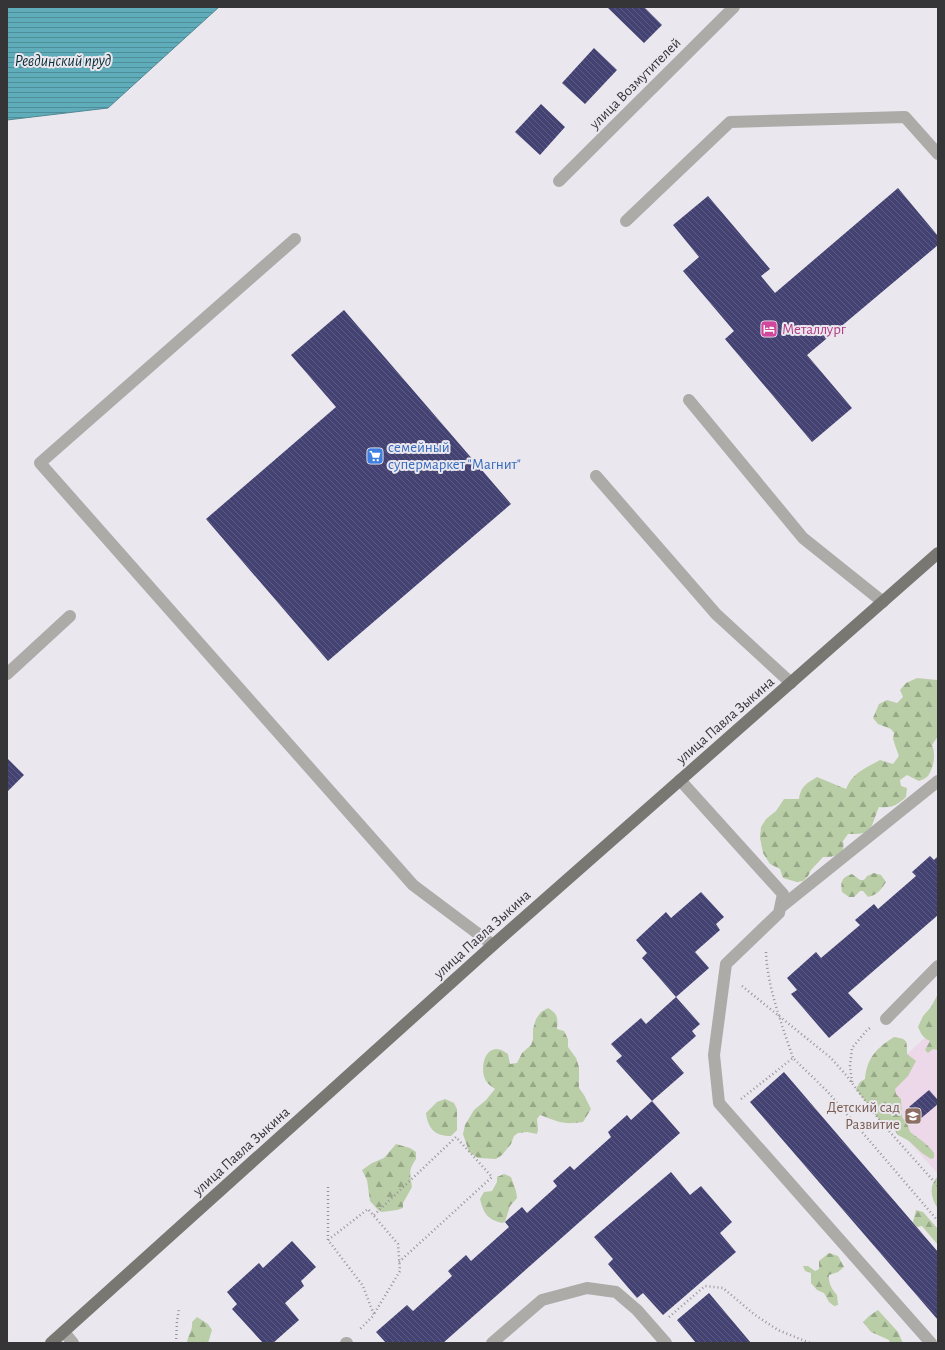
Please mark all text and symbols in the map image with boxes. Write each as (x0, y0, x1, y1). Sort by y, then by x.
street label: улица Возмутителей (586, 35, 684, 133)
water label: Ревдинский пруд (15, 53, 111, 70)
hotel icon: Металлург (759, 319, 779, 339)
place label: Металлург (782, 322, 847, 337)
place label: семейный супермаркет "Магнит" (388, 440, 521, 472)
supermarket icon: семейный супермаркет "Магнит" (365, 446, 385, 466)
street label: улица Павла Зыкина (673, 674, 777, 767)
street label: улица Павла Зыкина (430, 887, 534, 982)
place label: Детский сад Развитие (827, 1100, 900, 1132)
street label: улица Павла Зыкина (189, 1104, 293, 1199)
school or university icon: Детский сад Развитие (903, 1106, 923, 1126)

